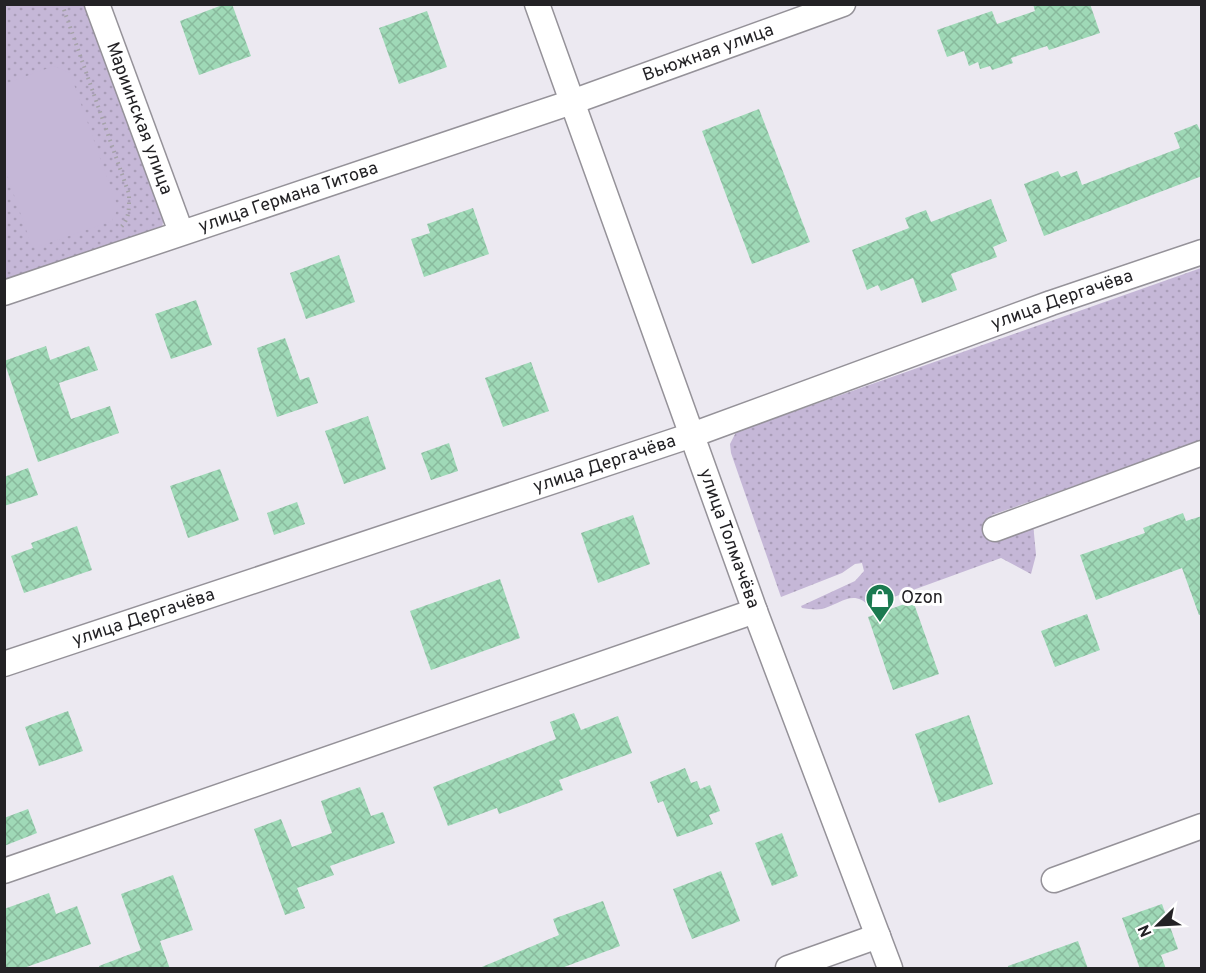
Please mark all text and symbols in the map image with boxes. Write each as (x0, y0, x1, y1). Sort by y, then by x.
street label: Вьюжная улица (639, 19, 777, 87)
street label: Мариинская улица (101, 39, 178, 198)
street label: улица Германа Титова (196, 157, 381, 238)
street label: улица Дергачёва (988, 265, 1136, 336)
street label: улица Дергачёва (530, 430, 679, 498)
street label: улица Толмачёва (693, 465, 765, 612)
shop icon: Ozon (864, 582, 896, 624)
street label: улица Дергачёва (69, 583, 218, 652)
place label: Ozon (901, 587, 943, 610)
north arrow (1128, 895, 1188, 955)
text: N (1135, 921, 1158, 940)

